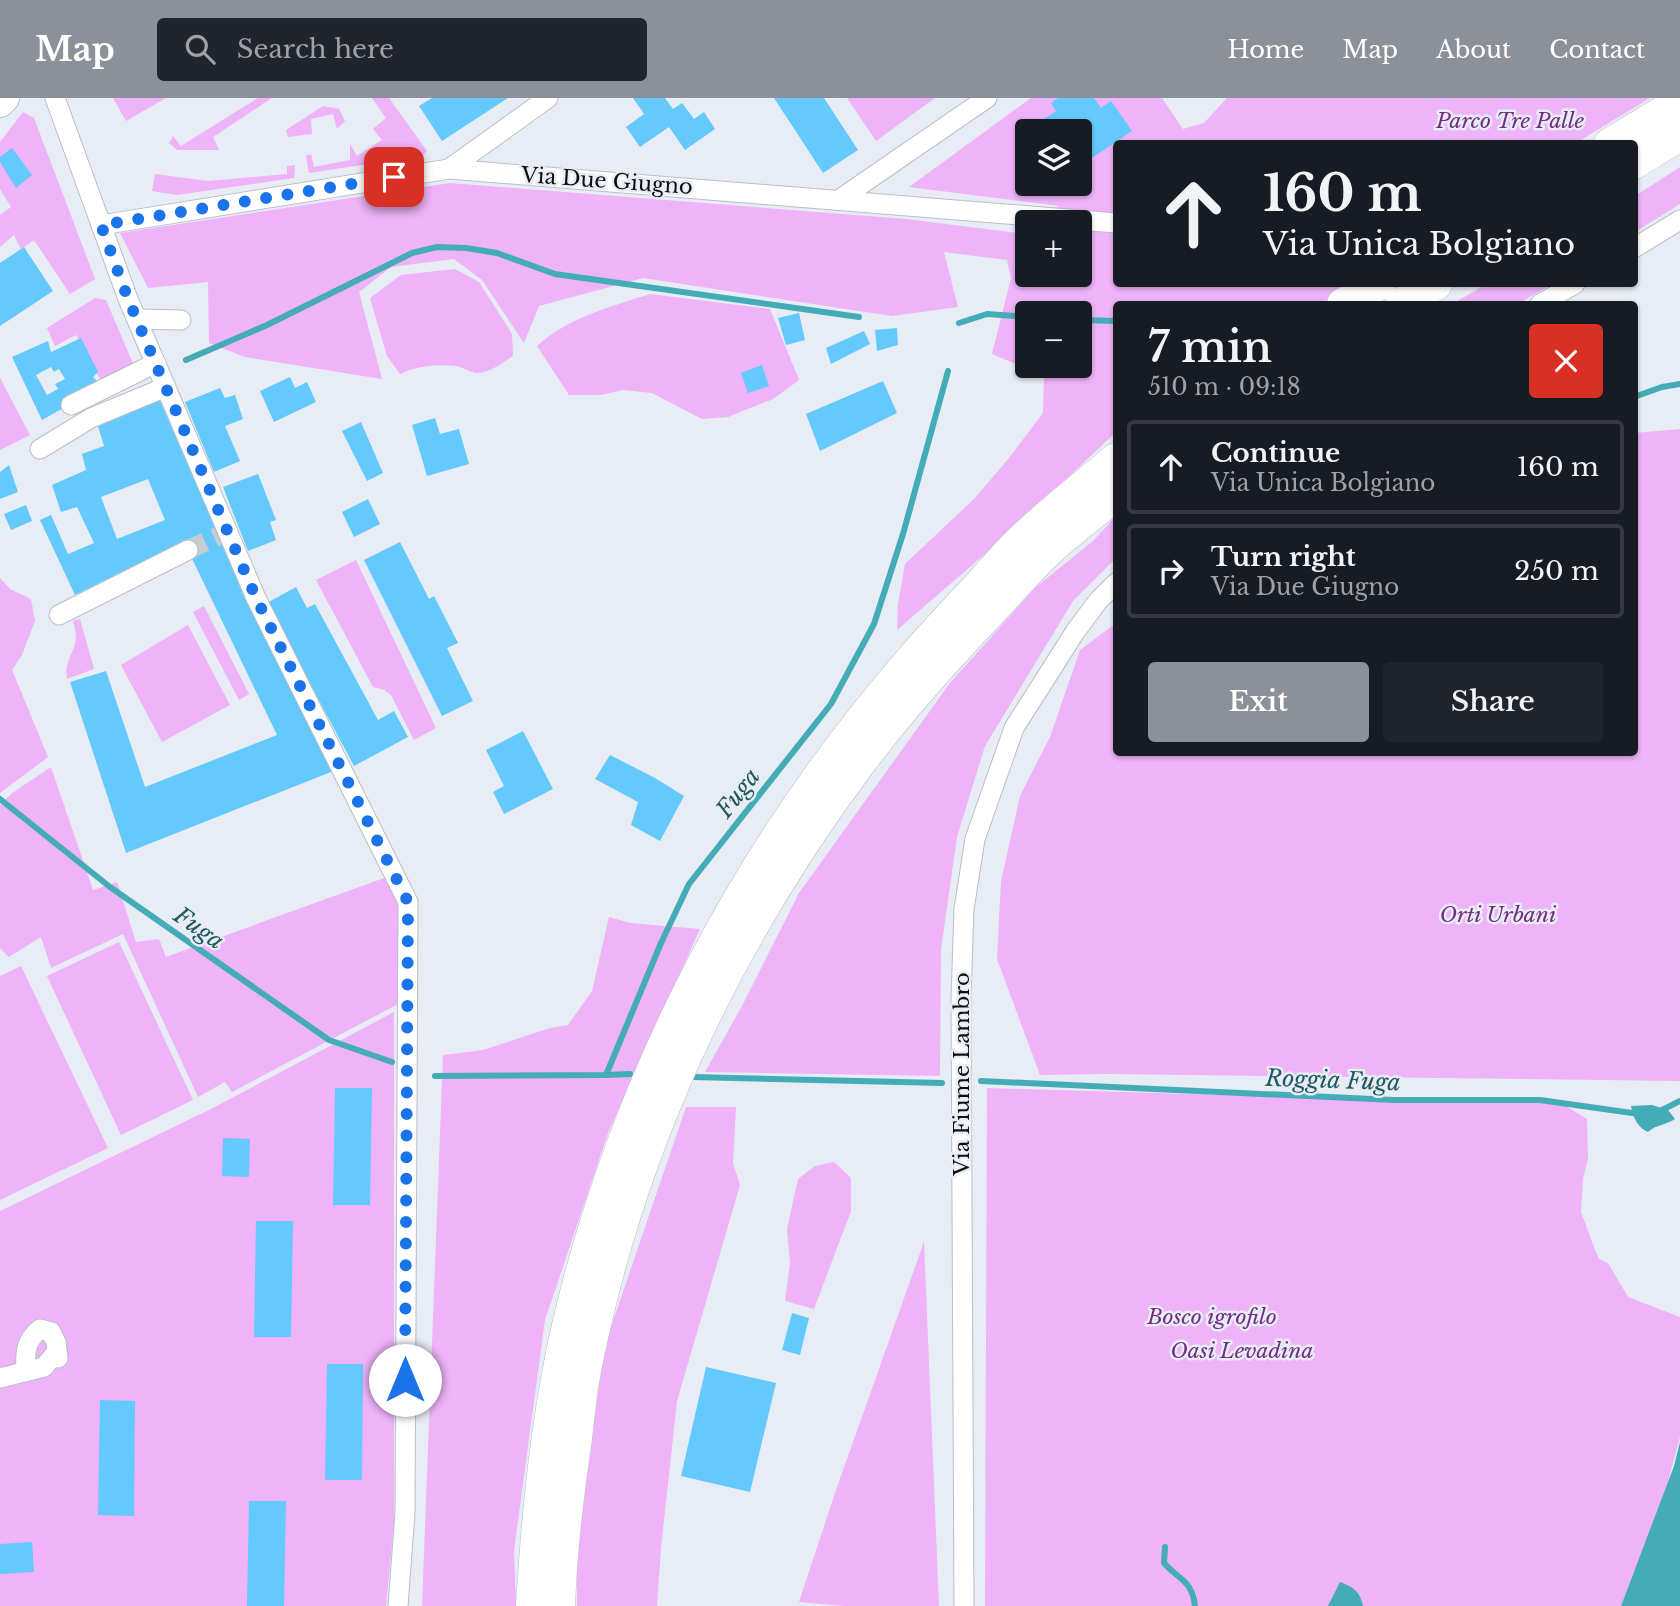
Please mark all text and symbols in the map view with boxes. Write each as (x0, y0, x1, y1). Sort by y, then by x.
search box (157, 18, 647, 81)
text: Map (35, 29, 115, 70)
icon: search (181, 30, 219, 68)
text: Search here (237, 33, 394, 65)
text: Home (1228, 35, 1304, 64)
text: Map (1342, 35, 1398, 64)
text: About (1436, 35, 1511, 64)
text: Contact (1549, 35, 1645, 64)
park label: Parco Tre Palle (1435, 108, 1585, 134)
map controls (1015, 119, 1092, 378)
button: layers (1015, 119, 1092, 196)
pin (364, 147, 424, 207)
icon: arrive (375, 158, 413, 196)
street label: Via Due Giugno (519, 162, 694, 200)
text: 160 m (1263, 163, 1422, 224)
icon: ahead (1148, 168, 1239, 259)
button: + (1015, 210, 1092, 287)
text: Via Unica Bolgiano (1263, 224, 1575, 264)
button: − (1015, 301, 1092, 378)
text: 7 min (1148, 321, 1272, 373)
button: close (1529, 324, 1603, 398)
text: 510 m · 09:18 (1148, 373, 1301, 401)
text: Continue (1211, 437, 1340, 469)
icon: ahead (1152, 448, 1190, 486)
text: 160 m (1517, 451, 1599, 483)
text: Via Unica Bolgiano (1211, 469, 1435, 497)
text: Turn right (1211, 541, 1356, 573)
icon: right (1152, 552, 1190, 590)
text: 250 m (1514, 555, 1599, 587)
text: Via Due Giugno (1211, 573, 1399, 601)
button: Exit (1148, 662, 1369, 742)
button: Share (1383, 662, 1603, 742)
water label: Fuga (710, 763, 766, 824)
water label: Fuga (168, 900, 229, 955)
park label: Orti Urbani (1440, 902, 1557, 928)
street label: Via Fiume Lambro (949, 972, 975, 1177)
water label: Roggia Fuga (1264, 1064, 1401, 1096)
park label: Bosco igrofilo (1146, 1304, 1277, 1330)
park label: Oasi Levadina (1171, 1338, 1313, 1364)
position arrow (368, 1343, 442, 1417)

